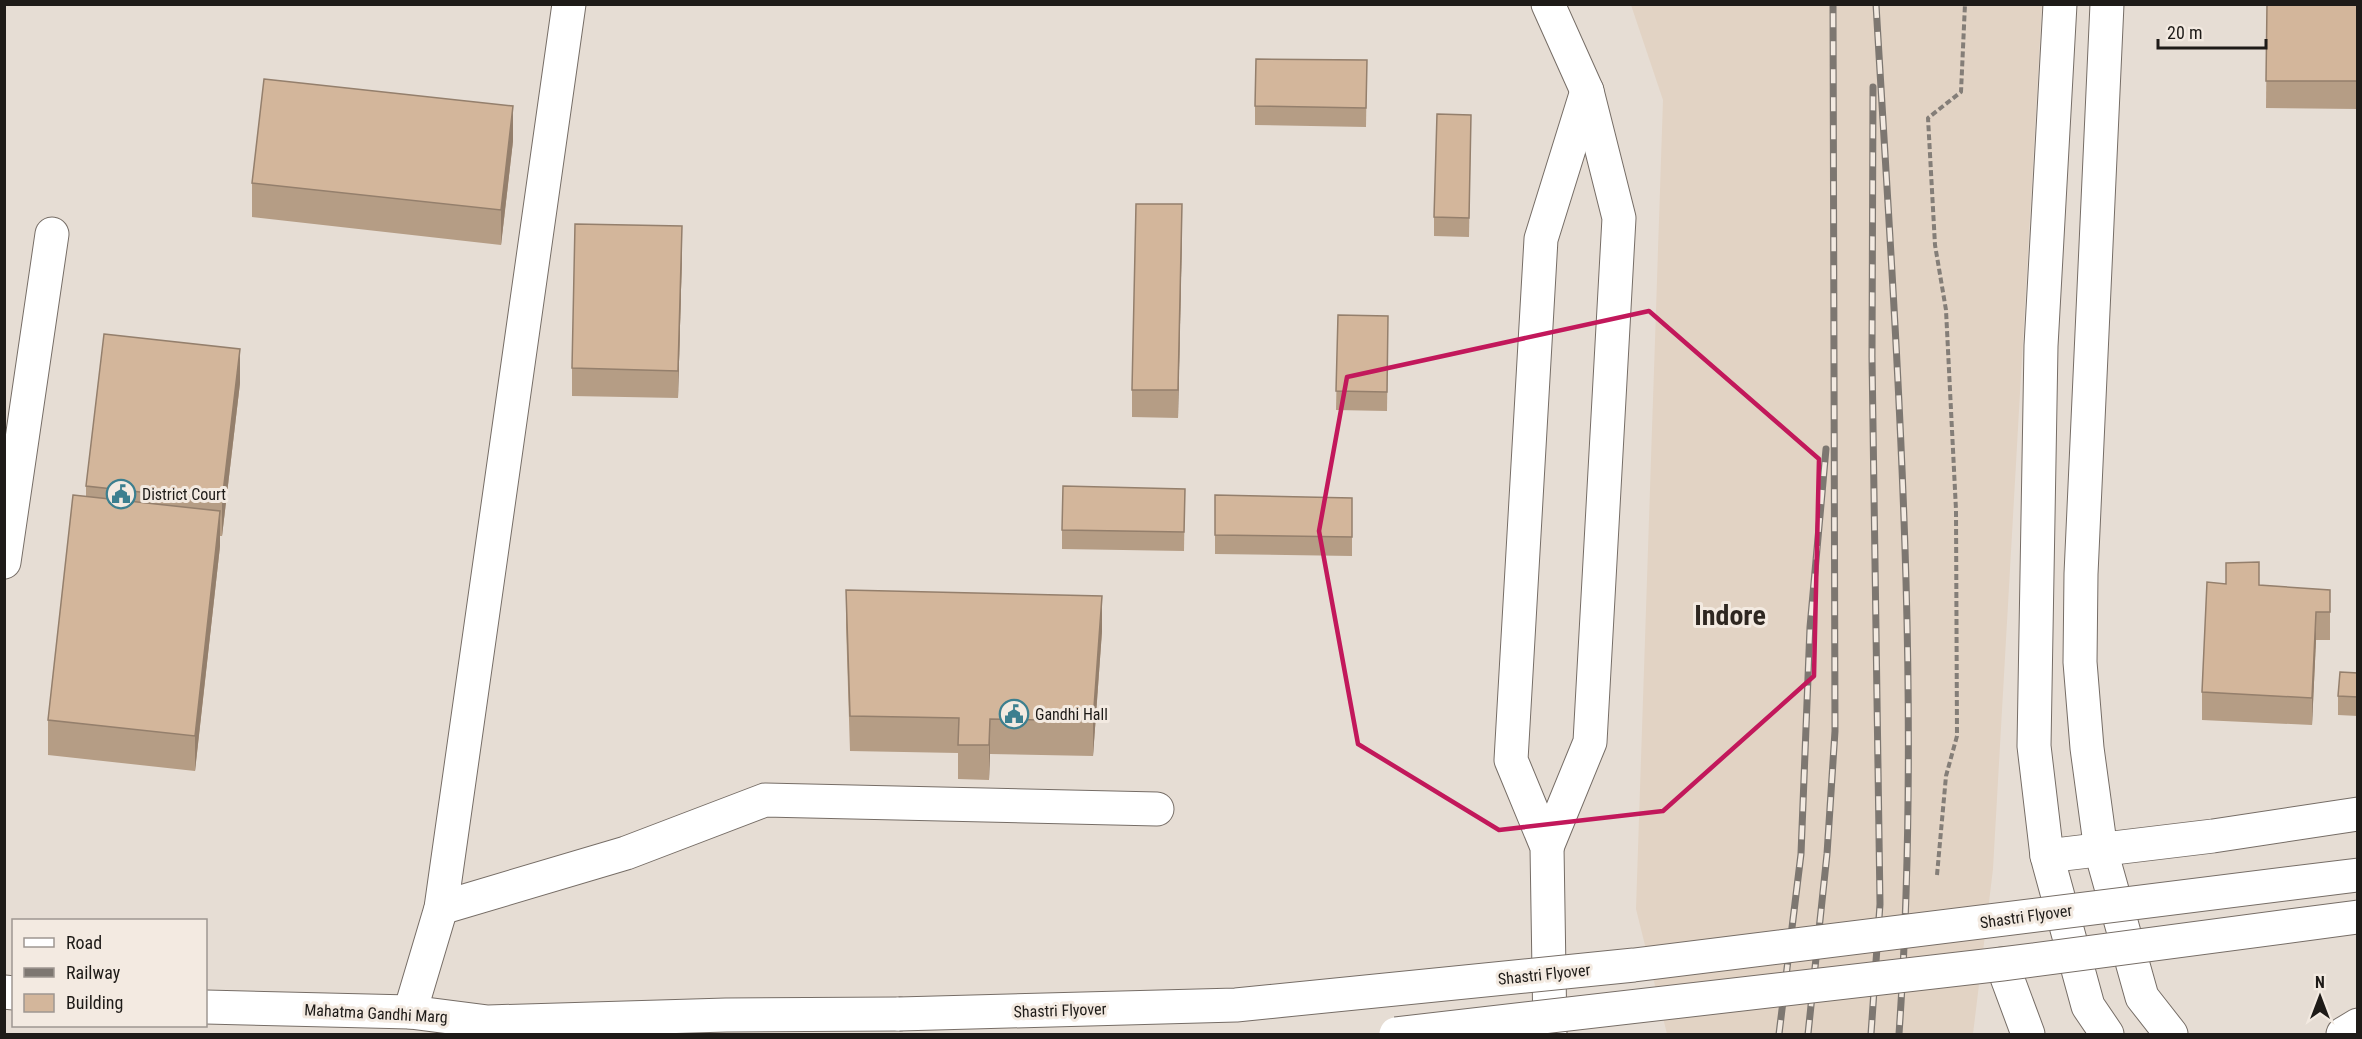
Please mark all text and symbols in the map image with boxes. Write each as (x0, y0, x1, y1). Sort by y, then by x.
scale bar (2158, 12, 2266, 50)
text: 20 m (2167, 22, 2202, 43)
public building icon: District Court (105, 478, 137, 510)
place label: District Court (142, 485, 226, 504)
district label: Indore (1694, 599, 1766, 632)
public building icon: Gandhi Hall (998, 698, 1030, 730)
place label: Gandhi Hall (1035, 705, 1108, 724)
street label: Shastri Flyover (1979, 901, 2074, 932)
legend (12, 919, 207, 1027)
text: Road (66, 932, 102, 953)
street label: Shastri Flyover (1497, 960, 1591, 989)
text: Railway (66, 962, 121, 983)
north arrow (2290, 967, 2350, 1027)
text: N (2315, 973, 2325, 992)
text: Building (66, 992, 123, 1013)
street label: Shastri Flyover (1013, 999, 1107, 1022)
street label: Mahatma Gandhi Marg (304, 1000, 448, 1027)

